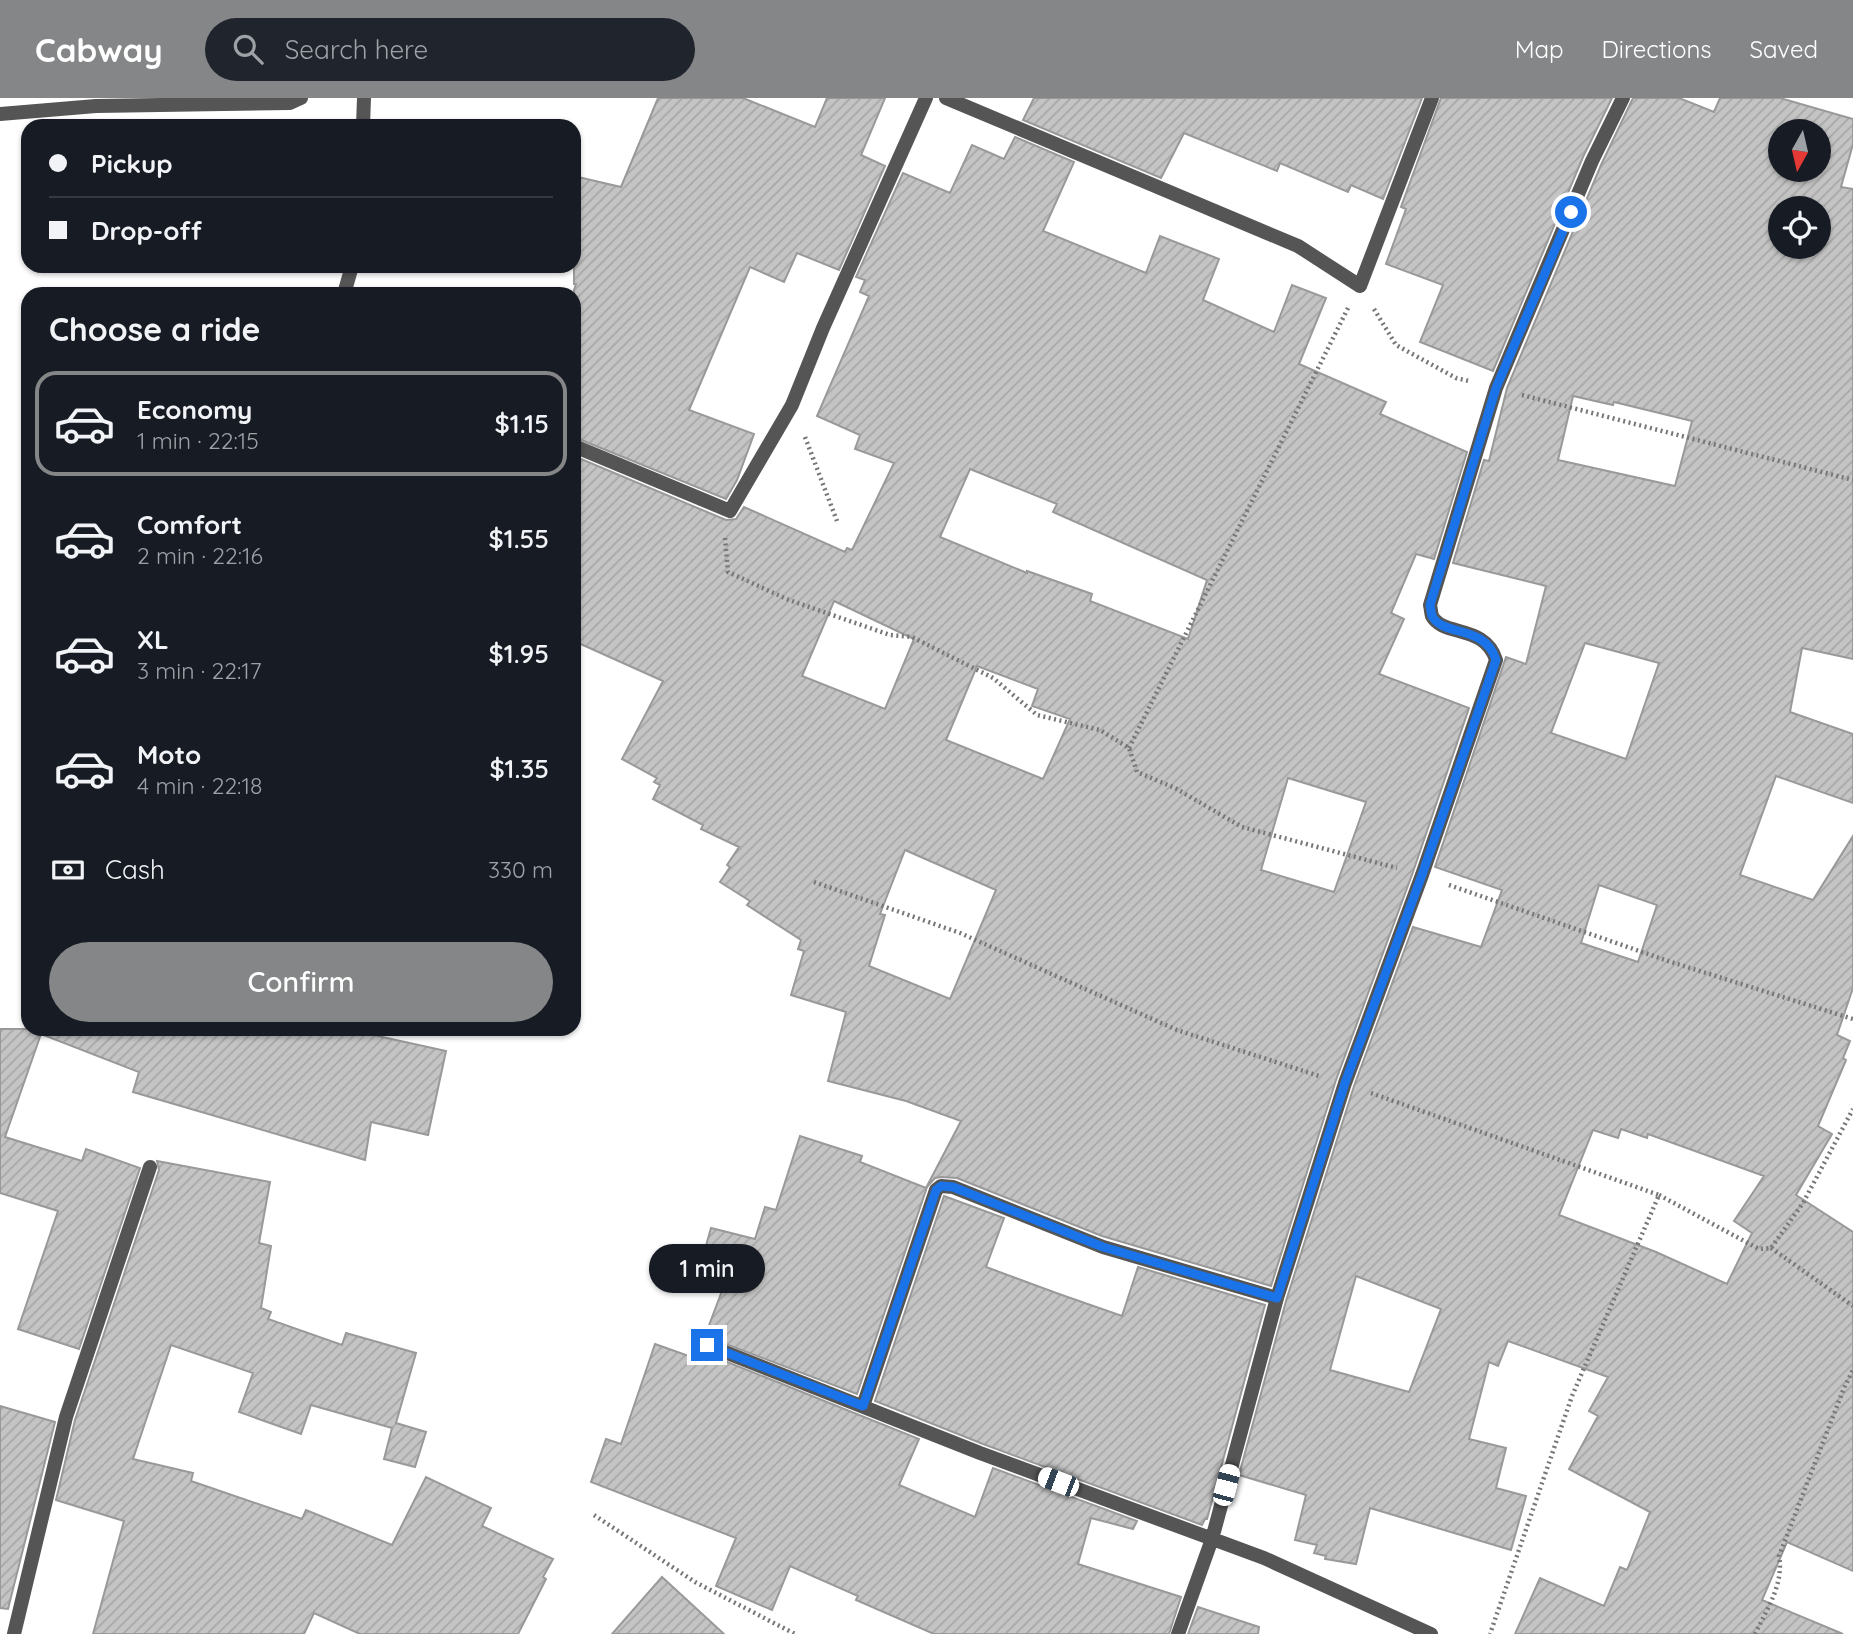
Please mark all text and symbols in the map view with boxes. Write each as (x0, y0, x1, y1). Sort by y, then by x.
search box (205, 18, 695, 81)
text: Cabway (35, 29, 163, 70)
icon: search (229, 30, 267, 68)
text: Search here (285, 33, 428, 66)
text: Map (1515, 34, 1564, 64)
text: Directions (1602, 34, 1712, 64)
text: Saved (1750, 34, 1818, 64)
north arrow (1768, 119, 1830, 182)
map controls (1768, 119, 1831, 259)
text: Pickup (91, 147, 173, 180)
route start (1555, 196, 1587, 228)
button: locate (1768, 196, 1831, 259)
text: Drop-off (91, 214, 202, 247)
text: Choose a ride (49, 309, 261, 349)
icon: car (53, 392, 116, 455)
text: Economy (137, 393, 252, 426)
text: $1.15 (495, 407, 549, 440)
text: 1 min · 22:15 (137, 426, 259, 455)
icon: car (53, 507, 116, 570)
text: Comfort (137, 508, 242, 541)
text: $1.55 (489, 522, 549, 555)
text: 2 min · 22:16 (137, 541, 263, 570)
icon: car (53, 622, 116, 685)
text: XL (137, 623, 169, 656)
text: $1.95 (489, 637, 549, 670)
text: 3 min · 22:17 (137, 656, 262, 685)
icon: car (53, 737, 116, 800)
text: Moto (137, 738, 201, 771)
text: $1.35 (489, 752, 549, 785)
text: 4 min · 22:18 (137, 771, 262, 800)
icon: cash (49, 851, 87, 889)
text: Cash (105, 853, 165, 886)
text: 330 m (488, 855, 553, 884)
button: Confirm (49, 942, 553, 1022)
callout: 1 min (649, 1244, 765, 1292)
text: 1 min (679, 1254, 735, 1283)
route end (691, 1329, 723, 1361)
car (1211, 1462, 1242, 1508)
car (1035, 1465, 1082, 1499)

